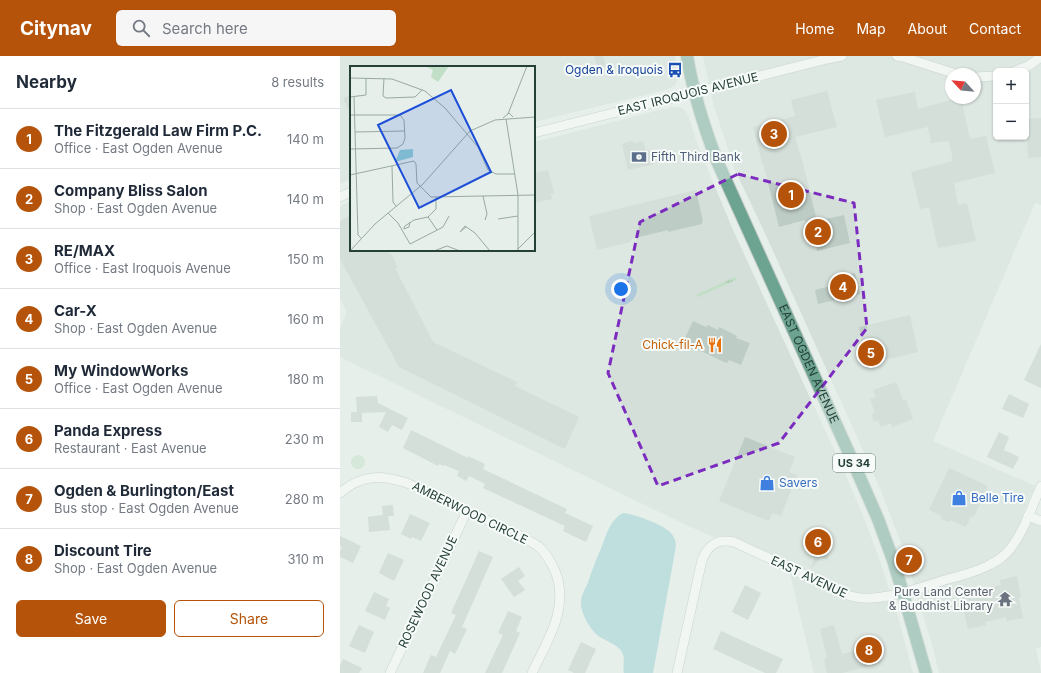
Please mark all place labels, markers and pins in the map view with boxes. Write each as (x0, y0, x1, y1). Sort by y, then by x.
bus stop icon: Ogden & Iroquois (666, 61, 684, 79)
place label: Ogden & Iroquois (565, 62, 663, 77)
pin: 3 (761, 119, 787, 149)
bank icon: Fifth Third Bank (630, 148, 648, 166)
place label: Fifth Third Bank (651, 149, 741, 164)
pin: 1 (778, 180, 804, 210)
pin: 2 (805, 217, 831, 247)
pin: 4 (830, 272, 856, 302)
restaurant icon: Chick-fil-A (706, 336, 724, 354)
place label: Chick-fil-A (642, 337, 703, 352)
pin: 5 (858, 338, 884, 368)
shop icon: Savers (758, 474, 776, 492)
place label: Savers (779, 475, 818, 490)
shop icon: Belle Tire (950, 489, 968, 507)
place label: Belle Tire (971, 490, 1024, 505)
pin: 6 (805, 527, 831, 557)
pin: 7 (896, 545, 922, 575)
place label: Pure Land Center & Buddhist Library (889, 584, 993, 613)
temple icon: Pure Land Center & Buddhist Library (996, 590, 1014, 608)
pin: 8 (856, 635, 882, 665)

